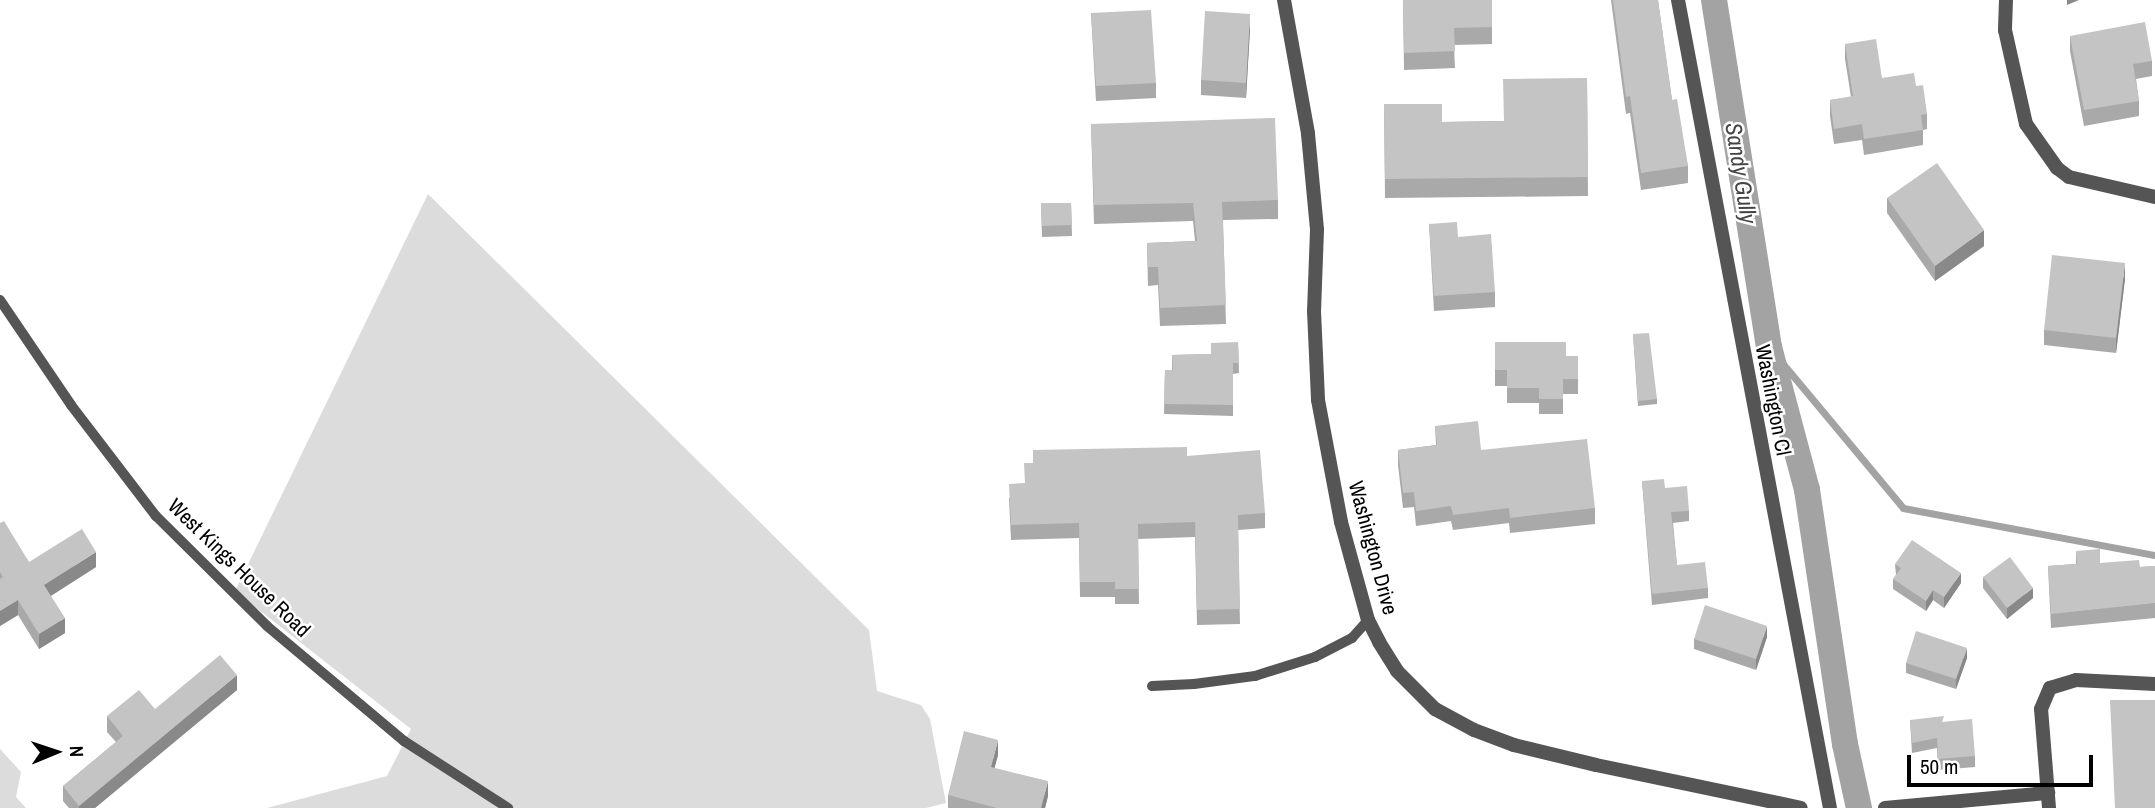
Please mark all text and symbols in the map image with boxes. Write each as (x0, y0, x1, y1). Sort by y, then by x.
water label: Sandy Gully (1719, 121, 1763, 225)
street label: Washington Cl (1750, 342, 1796, 458)
street label: Washington Drive (1343, 478, 1403, 618)
street label: West Kings House Road (163, 494, 315, 642)
north arrow (21, 717, 91, 787)
scale bar (1910, 742, 2096, 786)
text: N (64, 745, 90, 757)
text: 50 m (1920, 752, 1958, 781)

